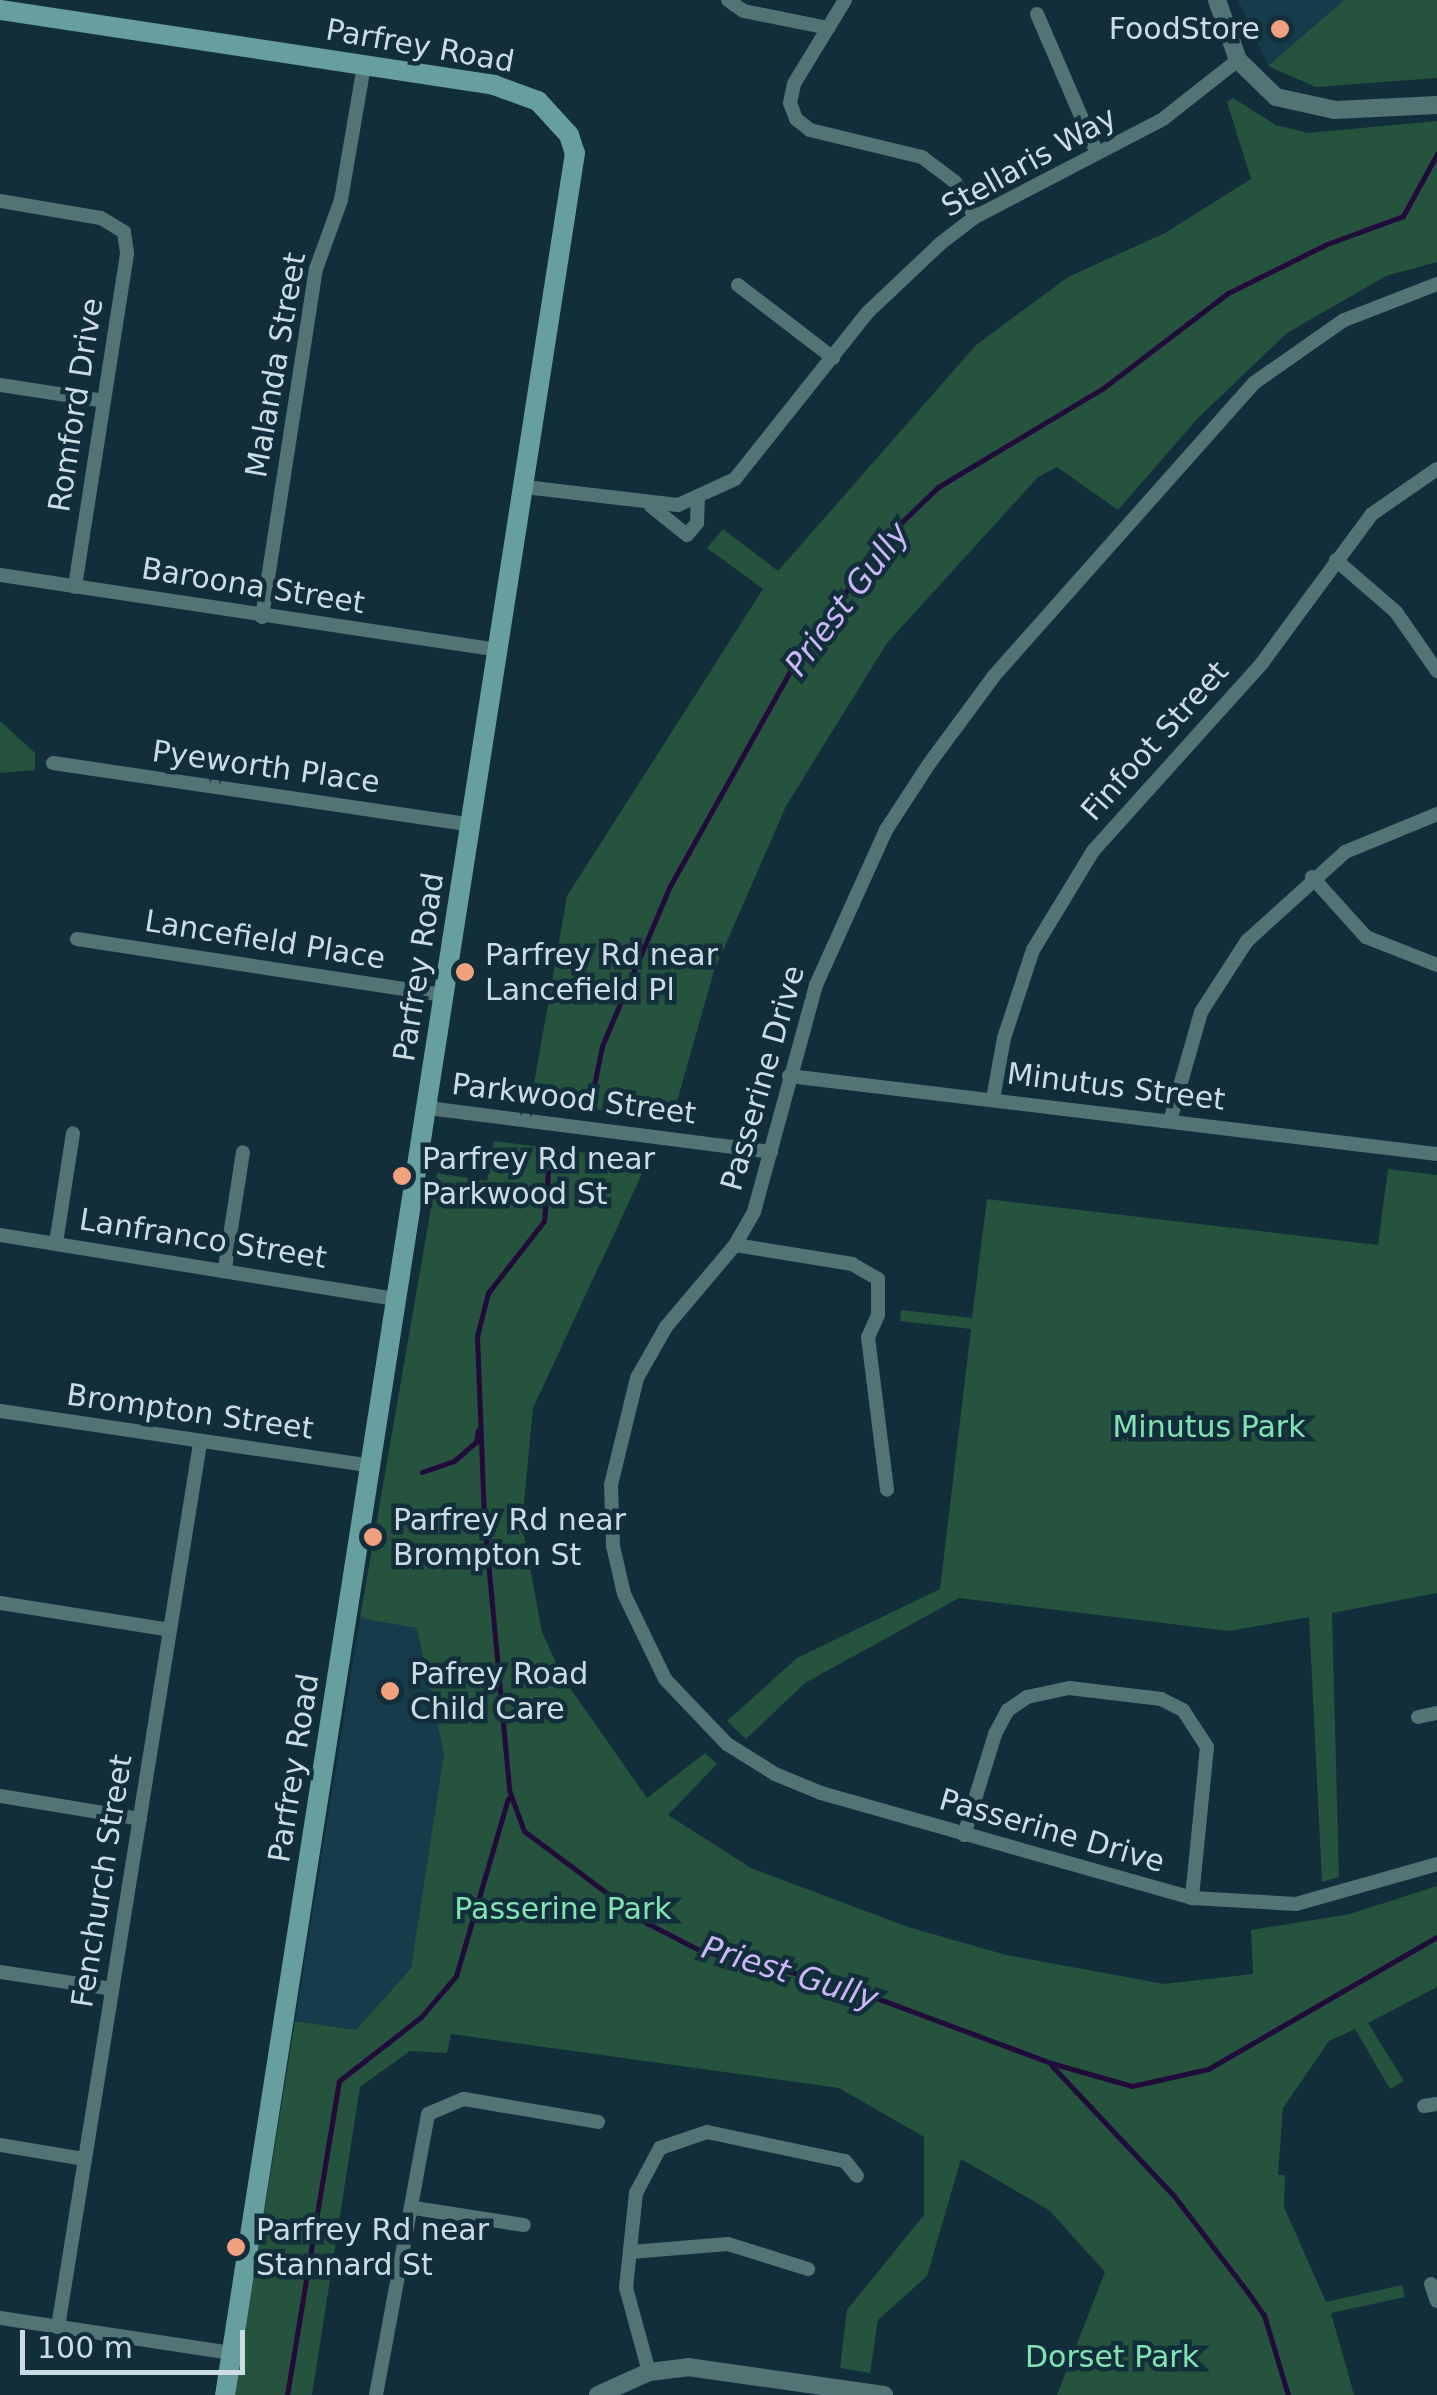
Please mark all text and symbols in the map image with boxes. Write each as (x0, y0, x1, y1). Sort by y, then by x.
place label: FoodStore (1109, 11, 1260, 47)
street label: Parfrey Road (323, 12, 517, 80)
marker: FoodStore (1269, 18, 1291, 40)
street label: Stellaris Way (935, 99, 1123, 225)
street label: Malanda Street (238, 250, 314, 480)
street label: Romford Drive (41, 295, 111, 515)
water label: Priest Gully (777, 515, 917, 683)
street label: Baroona Street (139, 551, 367, 621)
street label: Finfoot Street (1074, 654, 1236, 828)
street label: Pyeworth Place (150, 733, 382, 801)
street label: Parfrey Road (386, 870, 452, 1064)
street label: Lancefield Place (142, 903, 388, 977)
place label: Parfrey Rd near Lancefield Pl (485, 937, 718, 1008)
marker: Parfrey Rd near Lancefield Pl (454, 961, 476, 983)
street label: Passerine Drive (714, 961, 812, 1195)
street label: Minutus Street (1005, 1056, 1227, 1118)
street label: Parkwood Street (450, 1066, 698, 1132)
place label: Parfrey Rd near Parkwood St (422, 1141, 655, 1212)
marker: Parfrey Rd near Parkwood St (391, 1165, 413, 1187)
street label: Lanfranco Street (77, 1202, 329, 1276)
street label: Brompton Street (64, 1377, 316, 1447)
park label: Minutus Park (1112, 1409, 1306, 1445)
place label: Parfrey Rd near Brompton St (393, 1502, 626, 1572)
marker: Parfrey Rd near Brompton St (362, 1526, 384, 1548)
place label: Pafrey Road Child Care (410, 1656, 588, 1726)
street label: Parfrey Road (261, 1671, 327, 1865)
marker: Pafrey Road Child Care (379, 1680, 401, 1702)
street label: Fenchurch Street (64, 1752, 140, 2010)
street label: Passerine Drive (935, 1782, 1169, 1880)
park label: Passerine Park (454, 1891, 672, 1927)
water label: Priest Gully (697, 1928, 883, 2018)
place label: Parfrey Rd near Stannard St (256, 2212, 489, 2282)
marker: Parfrey Rd near Stannard St (225, 2236, 247, 2258)
scale bar (25, 2310, 250, 2372)
text: 100 m (37, 2330, 133, 2365)
park label: Dorset Park (1025, 2339, 1199, 2375)

